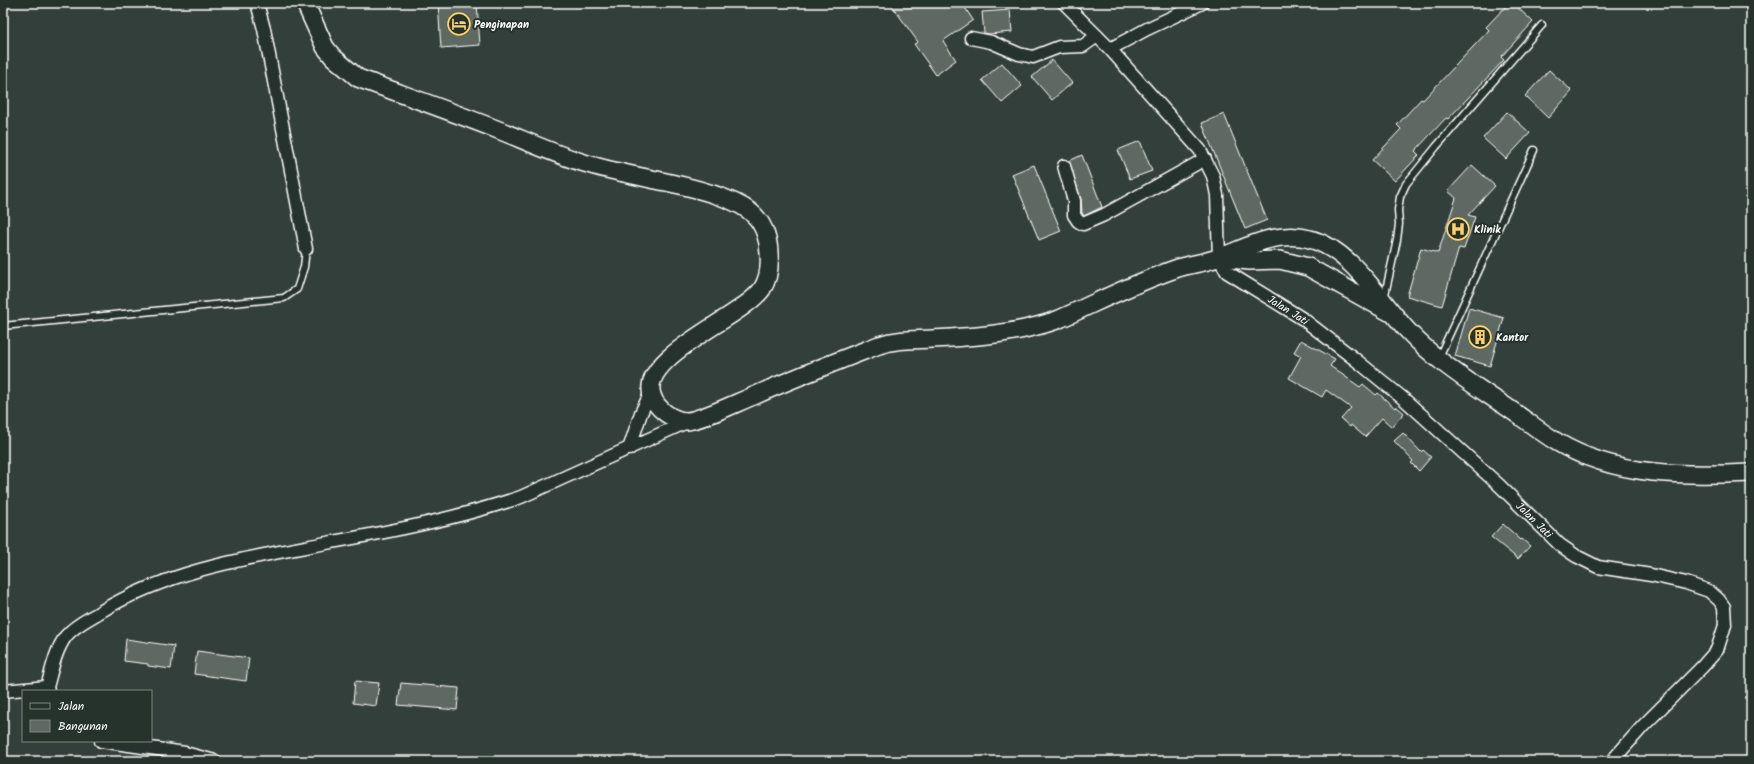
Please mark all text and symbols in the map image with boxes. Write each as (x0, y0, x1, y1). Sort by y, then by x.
hotel icon: Penginapan (446, 11, 472, 37)
place label: Penginapan (474, 16, 529, 34)
hospital icon: Klinik (1445, 216, 1471, 242)
place label: Klinik (1474, 221, 1501, 239)
street label: Jalan Jati (1264, 291, 1313, 331)
building icon: Kantor (1467, 324, 1493, 350)
place label: Kantor (1496, 329, 1529, 347)
street label: Jalan Jati (1511, 498, 1557, 543)
legend (22, 690, 152, 742)
text: Jalan (58, 697, 84, 716)
text: Bangunan (58, 717, 108, 736)

